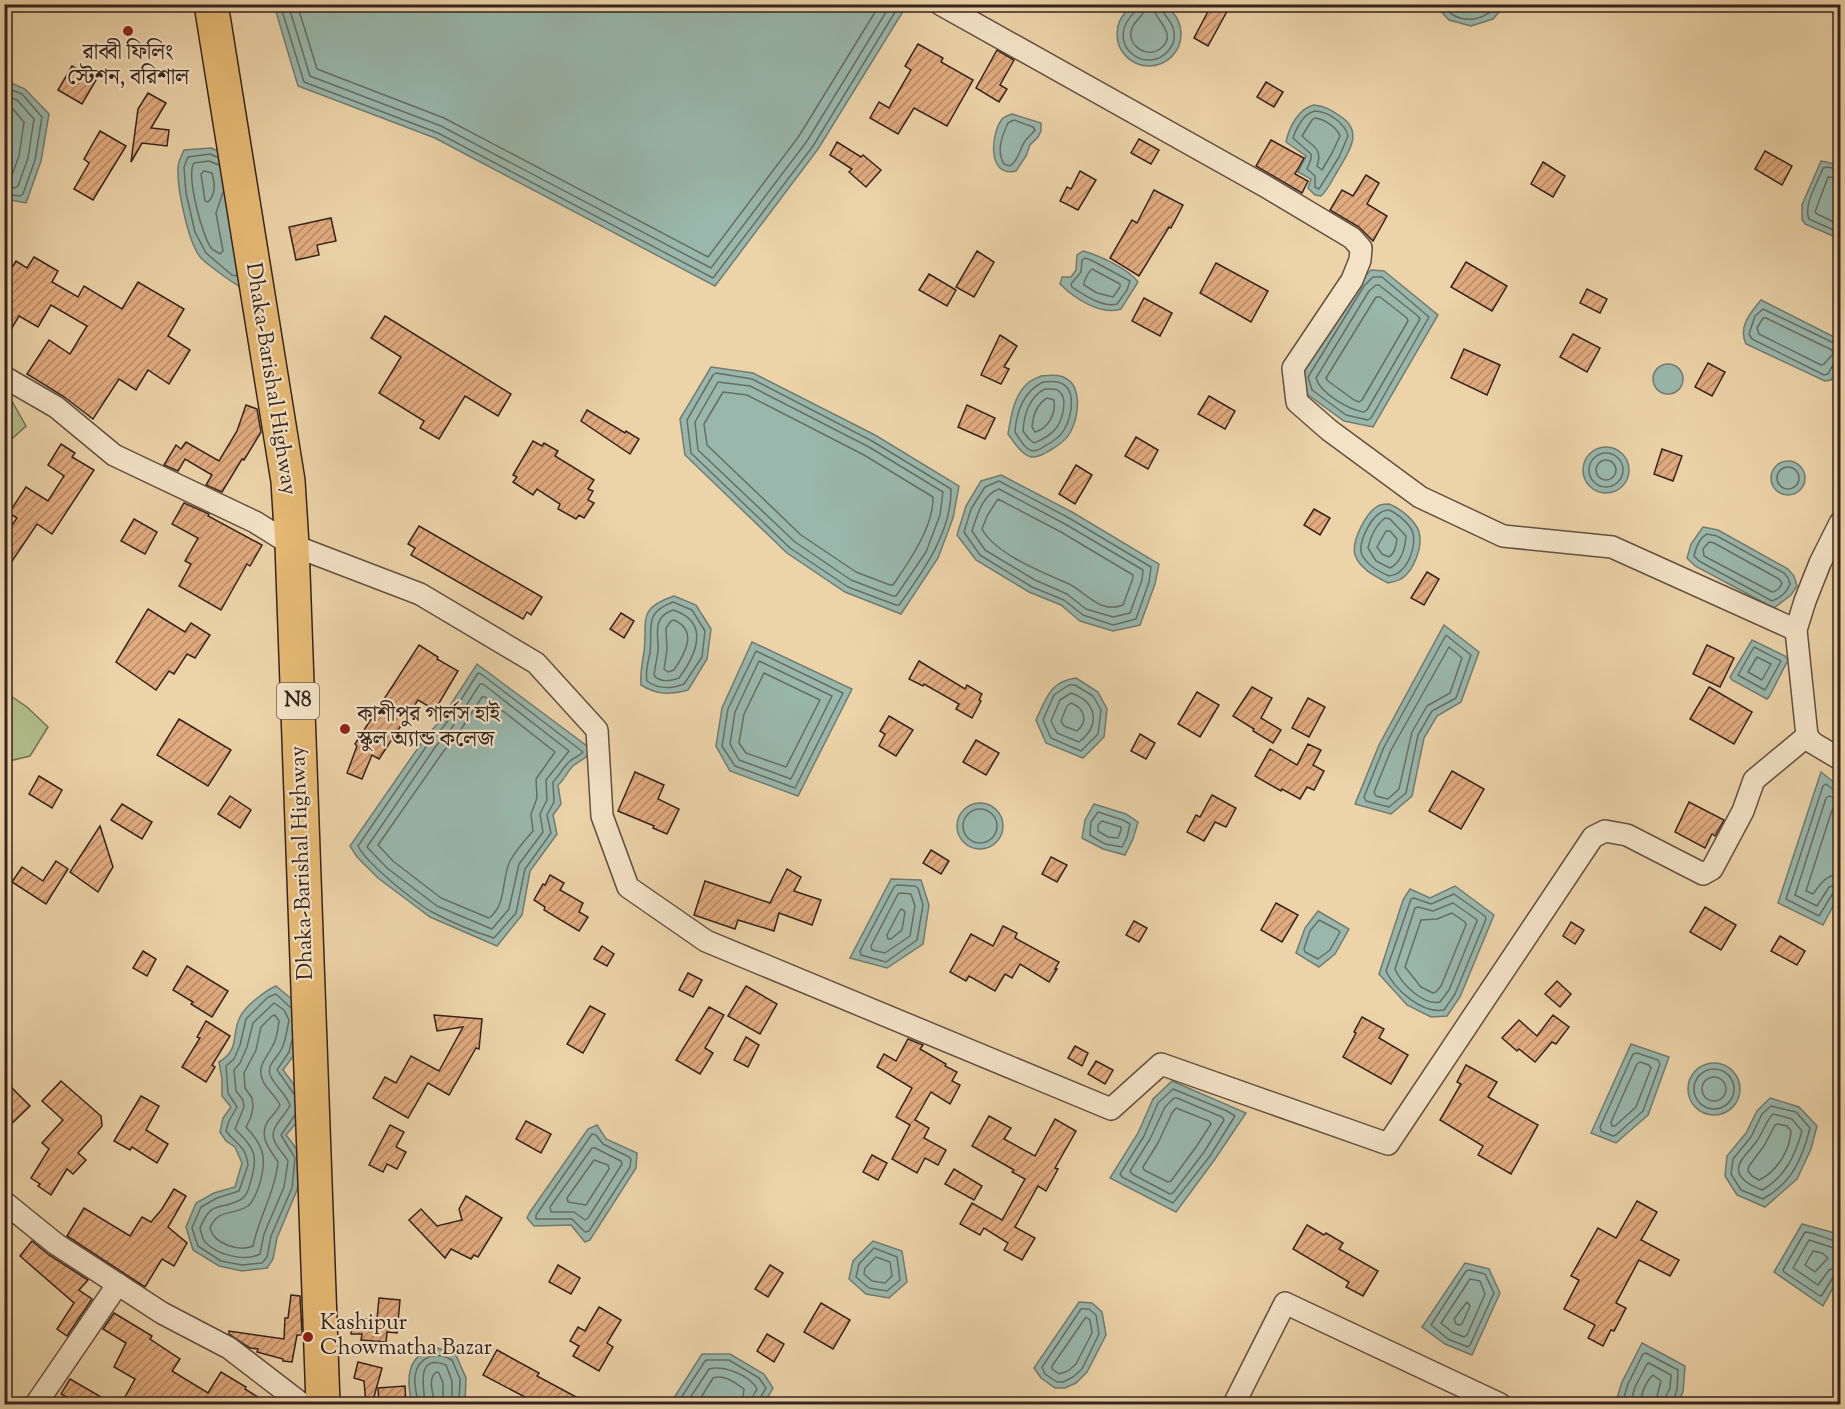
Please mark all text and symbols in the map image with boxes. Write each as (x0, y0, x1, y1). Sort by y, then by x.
marker: রাব্বী ফিলিং স্টেশন, বরিশাল (121, 24, 135, 38)
place label: রাব্বী ফিলিং স্টেশন, বরিশাল (67, 38, 190, 95)
street label: Dhaka-Barishal Highway (236, 261, 304, 497)
road number: N8 (277, 683, 319, 719)
place label: কাশীপুর গার্লস হাই স্কুল অ্যান্ড কলেজ (356, 700, 501, 757)
marker: কাশীপুর গার্লস হাই স্কুল অ্যান্ড কলেজ (338, 722, 352, 736)
street label: Dhaka-Barishal Highway (283, 745, 323, 981)
place label: Kashipur Chowmatha Bazar (320, 1308, 492, 1365)
marker: Kashipur Chowmatha Bazar (301, 1330, 315, 1344)

